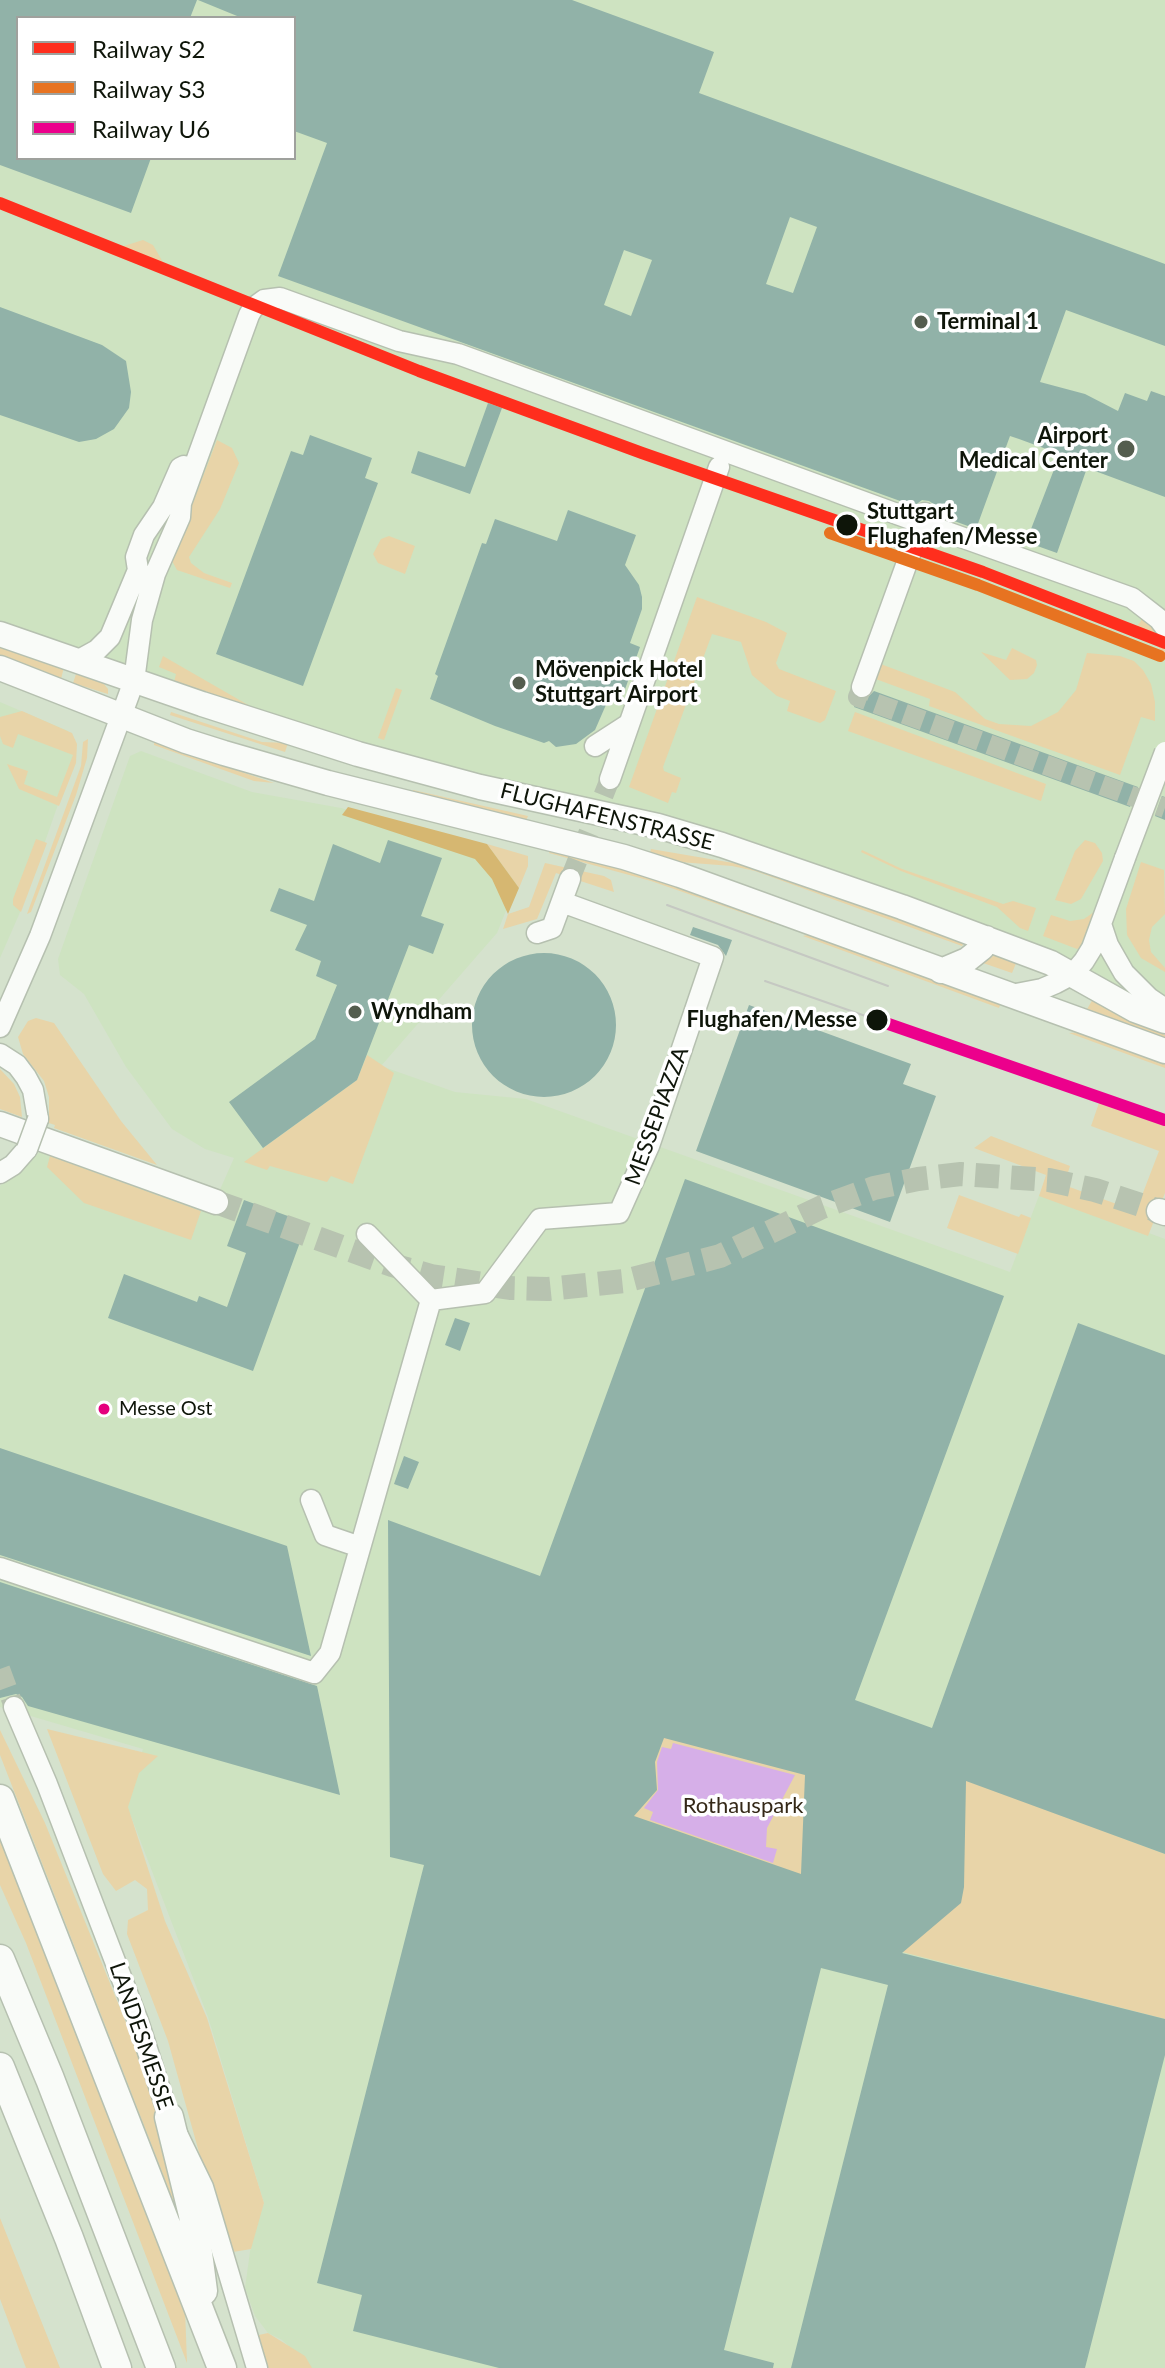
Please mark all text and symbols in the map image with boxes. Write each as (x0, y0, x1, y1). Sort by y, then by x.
legend (16, 16, 296, 160)
text: Railway S2 (92, 34, 205, 63)
text: Railway S3 (92, 74, 205, 103)
text: Railway U6 (92, 114, 210, 143)
place label: Terminal 1 (937, 309, 1039, 335)
marker: Terminal 1 (912, 313, 930, 331)
place label: Airport Medical Center (959, 423, 1108, 474)
marker: Airport Medical Center (1115, 438, 1137, 460)
place label: Stuttgart Flughafen/Messe (867, 499, 1037, 550)
marker: Stuttgart Flughafen/Messe (834, 512, 860, 538)
place label: Mövenpick Hotel Stuttgart Airport (535, 657, 703, 708)
marker: Mövenpick Hotel Stuttgart Airport (510, 674, 528, 692)
street label: FLUGHAFENSTRASSE (497, 778, 717, 856)
place label: Wyndham (371, 999, 472, 1025)
marker: Wyndham (346, 1003, 364, 1021)
place label: Flughafen/Messe (687, 1007, 857, 1033)
marker: Flughafen/Messe (864, 1007, 890, 1033)
street label: MESSEPIAZZA (620, 1043, 694, 1189)
place label: Messe Ost (119, 1397, 212, 1421)
marker: Messe Ost (96, 1401, 112, 1417)
park label: Rothauspark (683, 1793, 803, 1819)
street label: LANDESMESSE (103, 1959, 179, 2113)

